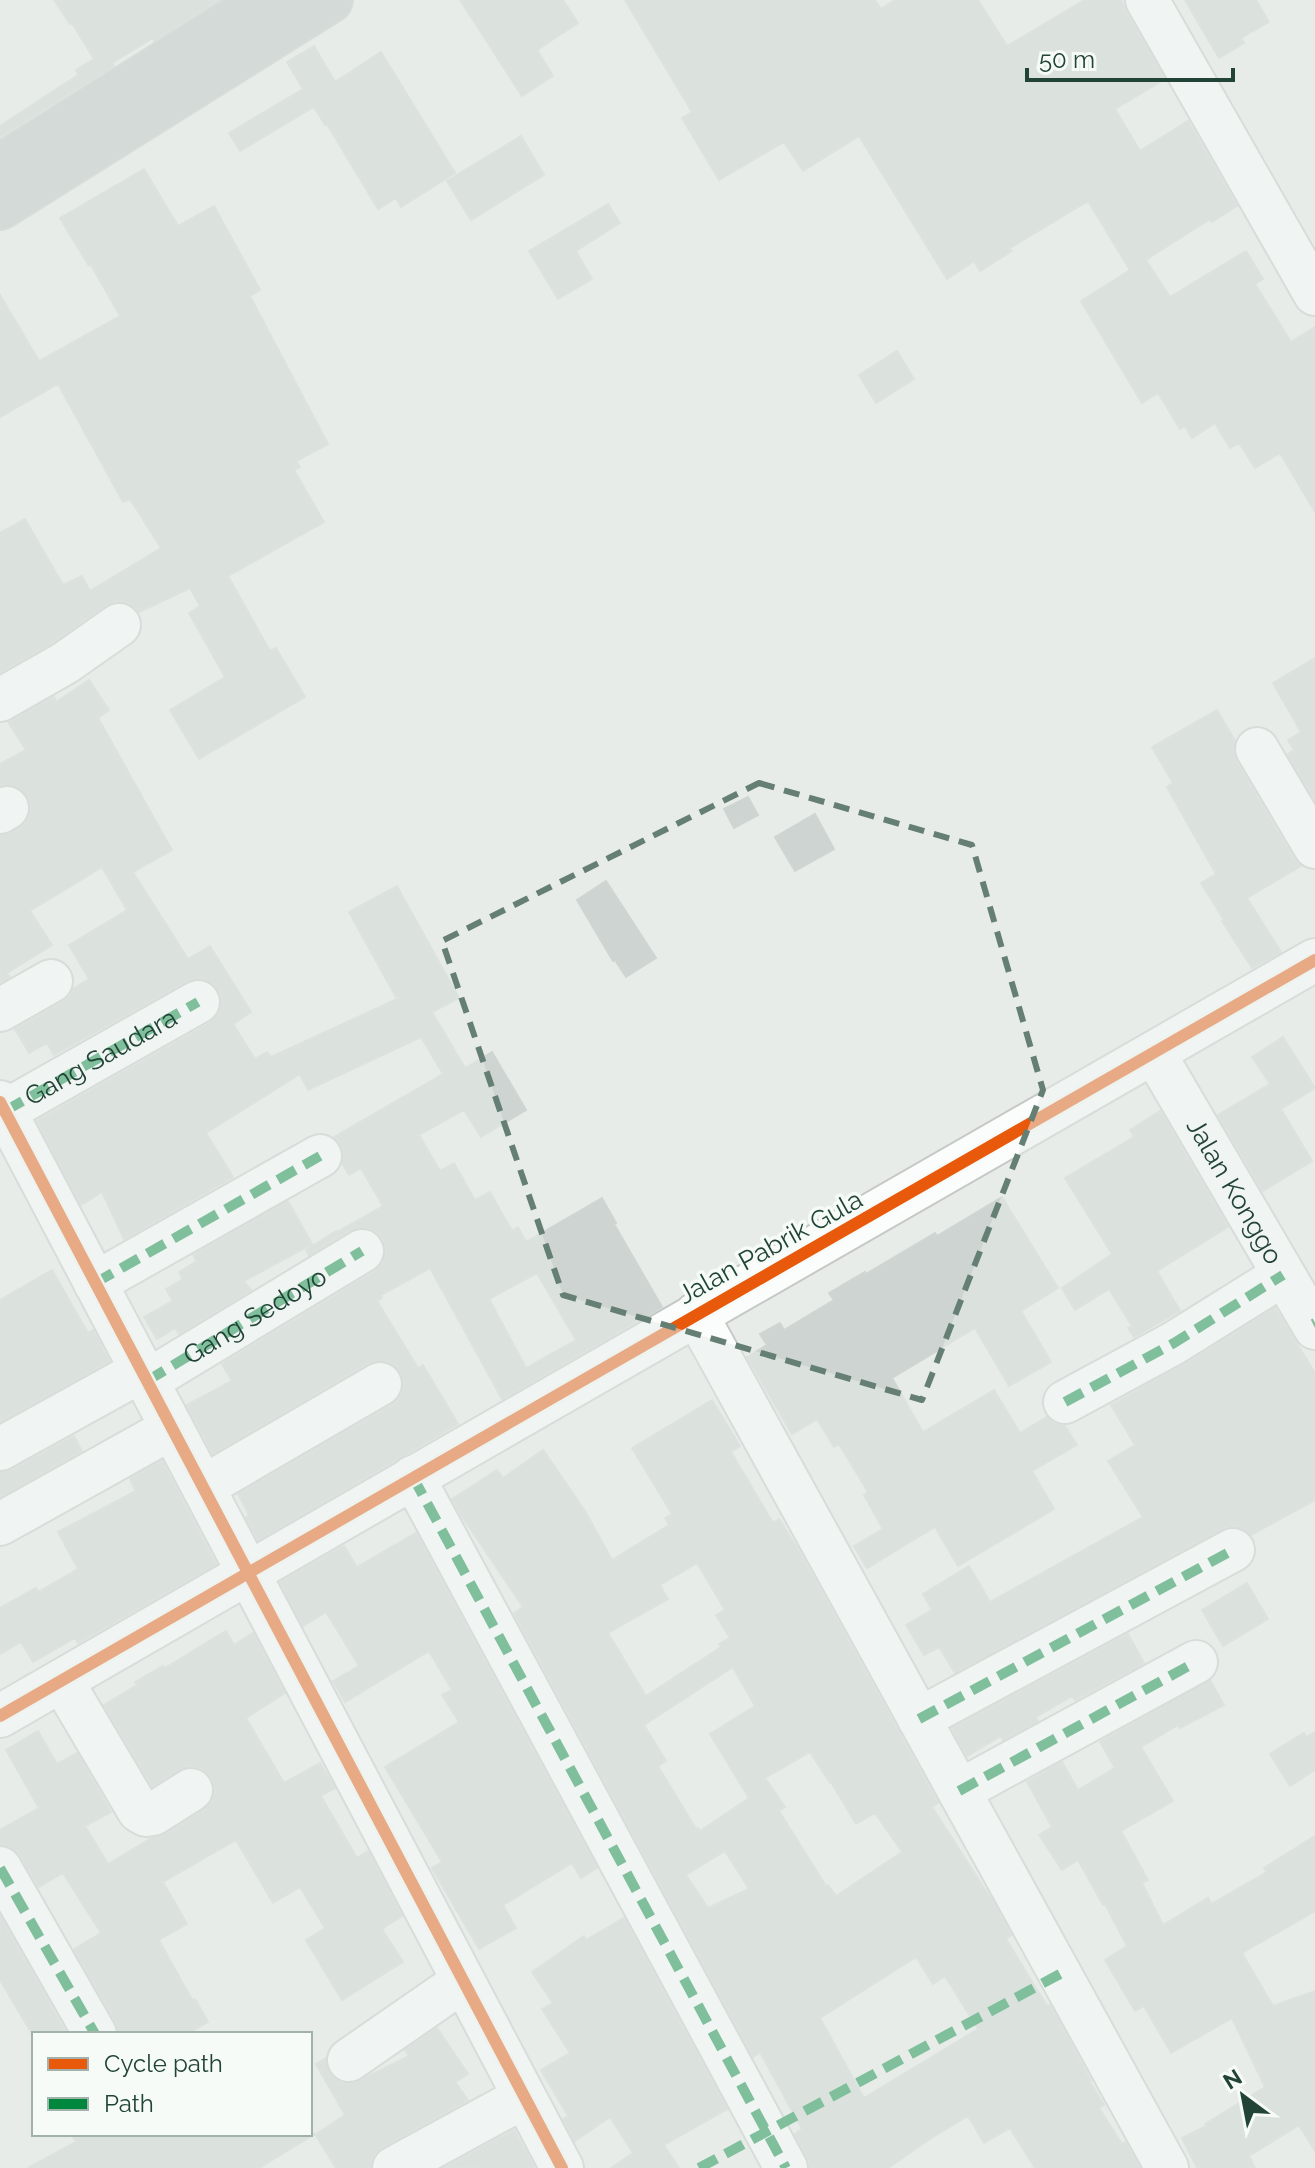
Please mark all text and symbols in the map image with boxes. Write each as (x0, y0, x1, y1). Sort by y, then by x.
scale bar (1027, 32, 1233, 82)
text: 50 m (1039, 45, 1095, 74)
street label: Gang Saudara (20, 1002, 182, 1112)
street label: Jalan Konggo (1181, 1113, 1289, 1269)
street label: Jalan Pabrik Gula (673, 1184, 867, 1310)
street label: Gang Sedoyo (178, 1261, 332, 1371)
legend (32, 2032, 312, 2136)
text: Cycle path (104, 2049, 223, 2078)
north arrow (1203, 2056, 1283, 2136)
text: N (1218, 2064, 1246, 2095)
text: Path (104, 2089, 154, 2118)

